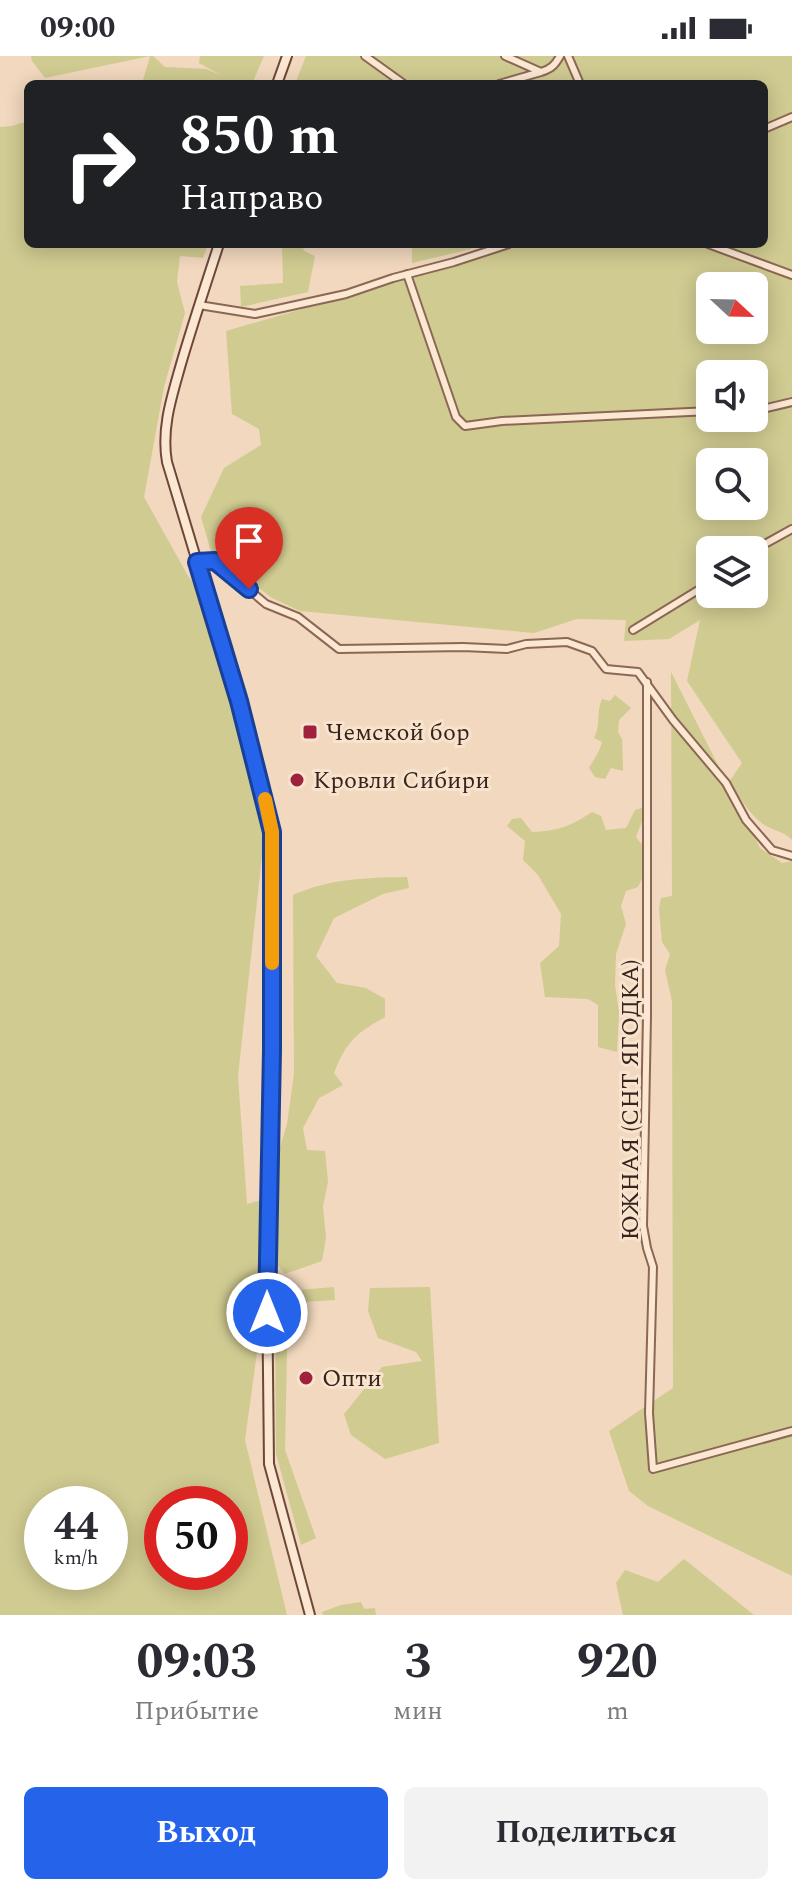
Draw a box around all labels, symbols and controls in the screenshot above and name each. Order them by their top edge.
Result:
text: 09:00 [40,5,115,51]
text: 850 m [180,94,339,179]
icon: right [48,112,152,216]
text: Направо [180,171,323,226]
north arrow [696,272,768,344]
map controls [696,272,768,608]
button: sound [696,360,768,432]
button: search [696,448,768,520]
pin [215,507,283,589]
icon: arrive [227,519,271,563]
button: layers [696,536,768,608]
place label: Чемской бор [326,715,470,751]
marker: Чемской бор [301,723,319,741]
place label: Кровли Сибири [313,763,490,799]
marker: Кровли Сибири [288,771,306,789]
street label: ЮЖНАЯ (СНТ ЯГОДКА) [613,960,649,1240]
position arrow [225,1271,309,1355]
place label: Опти [322,1361,382,1397]
marker: Опти [297,1369,315,1387]
speed limit sign: 50 [144,1486,248,1590]
text: 44 [54,1497,98,1558]
text: km/h [54,1543,99,1573]
text: 09:03 [136,1626,257,1699]
text: 3 [405,1626,432,1699]
text: 920 [577,1626,658,1699]
text: Прибытие [134,1691,259,1731]
text: мин [393,1691,443,1731]
text: m [606,1691,629,1731]
button: Выход [24,1787,388,1879]
button: Поделиться [404,1787,768,1879]

